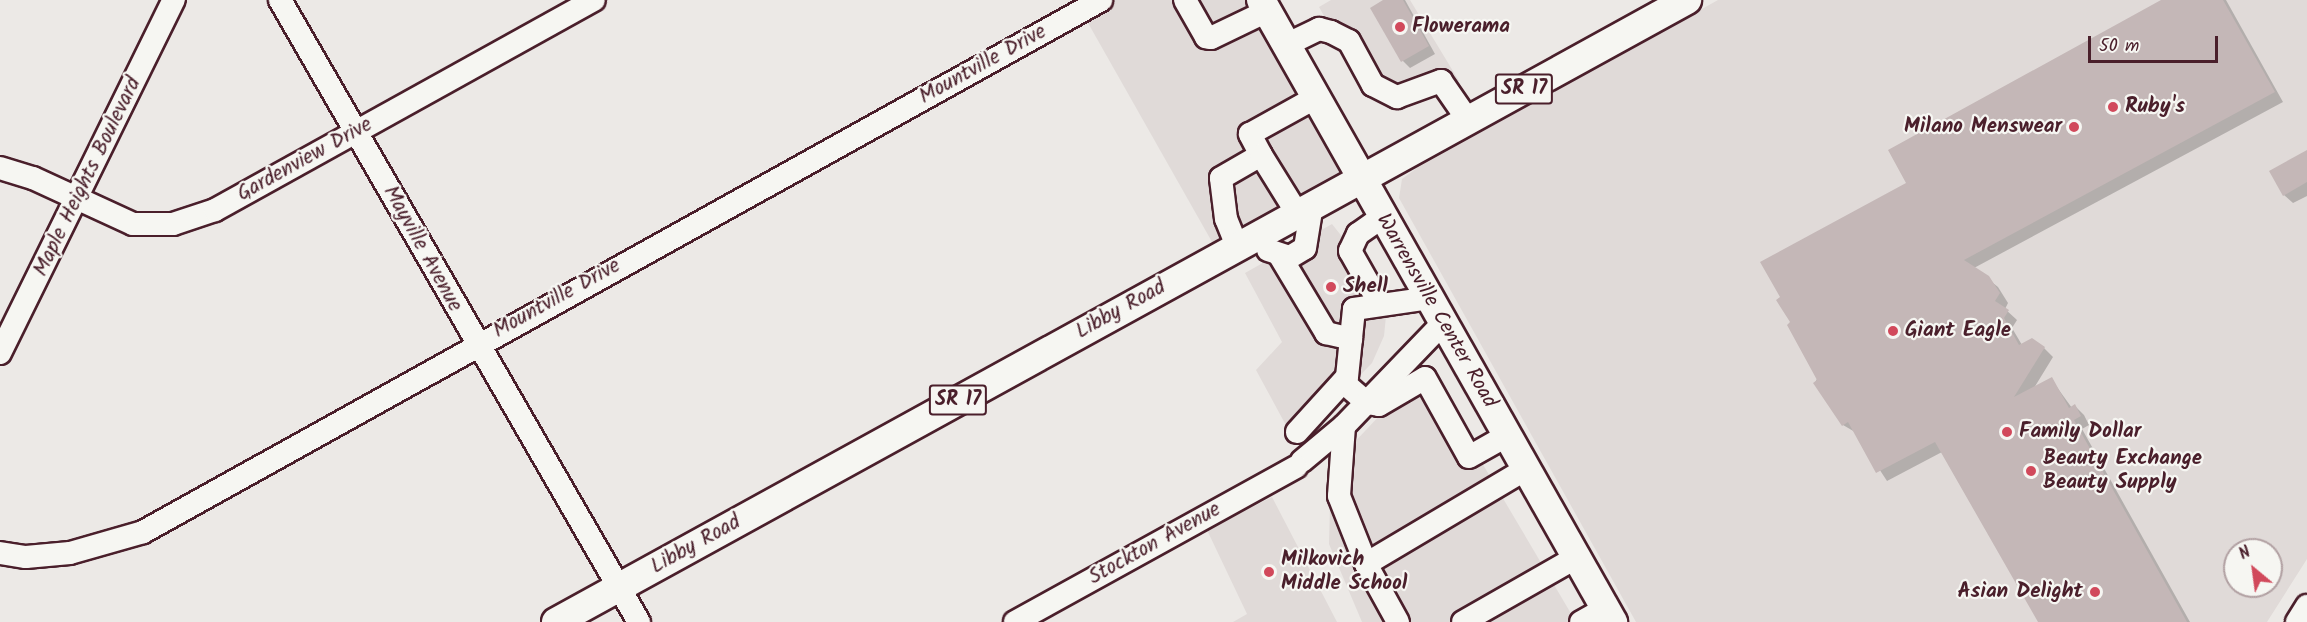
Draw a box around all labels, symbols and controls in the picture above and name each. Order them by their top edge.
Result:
place label: Flowerama [1412,14,1510,40]
street label: Mountville Drive [915,20,1051,110]
marker: Flowerama [1393,20,1407,34]
scale bar [2091,24,2222,62]
text: 50 m [2099,32,2139,61]
road number: SR 17 [1494,72,1554,106]
street label: Maple Heights Boulevard [29,73,147,281]
place label: Ruby's [2125,94,2185,120]
marker: Ruby's [2106,100,2120,114]
street label: Gardenview Drive [233,113,377,207]
place label: Milano Menswear [1904,114,2062,140]
marker: Milano Menswear [2067,120,2081,134]
street label: Mayville Avenue [377,182,467,316]
street label: Warrensville Center Road [1370,209,1502,413]
street label: Mountville Drive [489,254,625,344]
place label: Shell [1343,274,1388,300]
street label: Libby Road [1072,275,1170,345]
marker: Shell [1324,280,1338,294]
place label: Giant Eagle [1905,318,2011,344]
marker: Giant Eagle [1886,324,1900,338]
road number: SR 17 [928,383,988,417]
place label: Family Dollar [2019,419,2141,445]
marker: Family Dollar [2000,425,2014,439]
place label: Beauty Exchange Beauty Supply [2043,446,2202,496]
marker: Beauty Exchange Beauty Supply [2024,464,2038,478]
street label: Stockton Avenue [1085,497,1225,591]
street label: Libby Road [647,510,745,580]
north arrow [2223,538,2283,598]
text: N [2235,540,2255,567]
place label: Milkovich Middle School [1281,547,1407,597]
marker: Milkovich Middle School [1262,565,1276,579]
place label: Asian Delight [1957,579,2083,605]
marker: Asian Delight [2088,585,2102,599]

